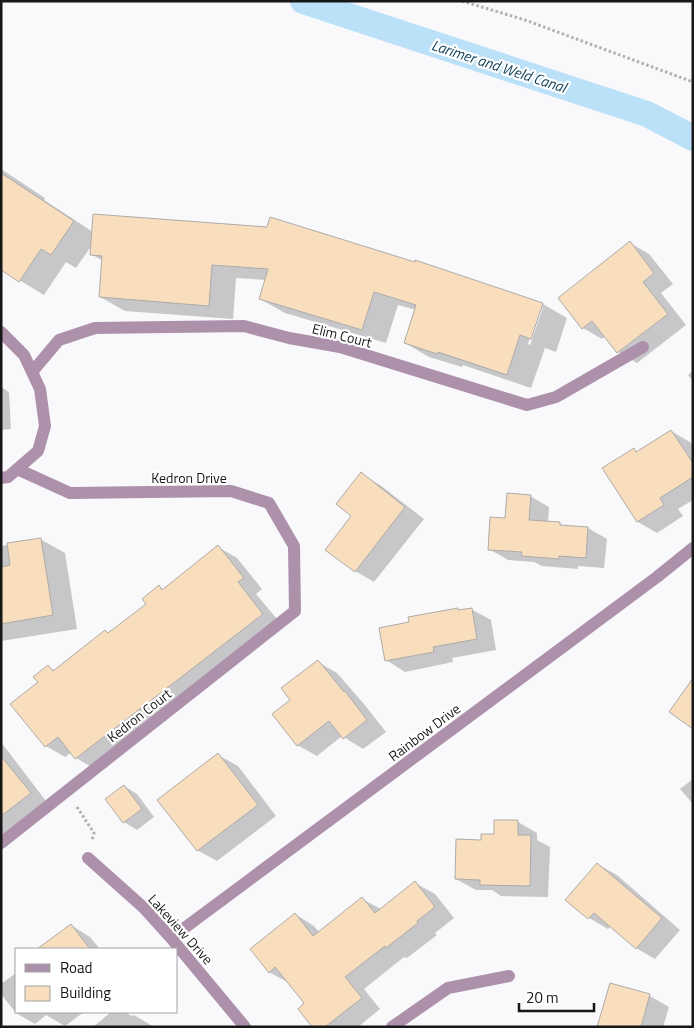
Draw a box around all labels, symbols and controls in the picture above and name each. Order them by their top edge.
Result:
water label: Larimer and Weld Canal [429,33,571,99]
street label: Elim Court [310,317,374,353]
street label: Kedron Drive [151,467,227,488]
street label: Kedron Court [102,683,176,747]
street label: Rainbow Drive [384,698,464,766]
street label: Lakeview Drive [144,889,218,969]
legend [15,948,178,1013]
text: Road [60,956,92,979]
scale bar [519,980,594,1012]
text: Building [60,981,111,1004]
text: 20 m [526,986,559,1009]

